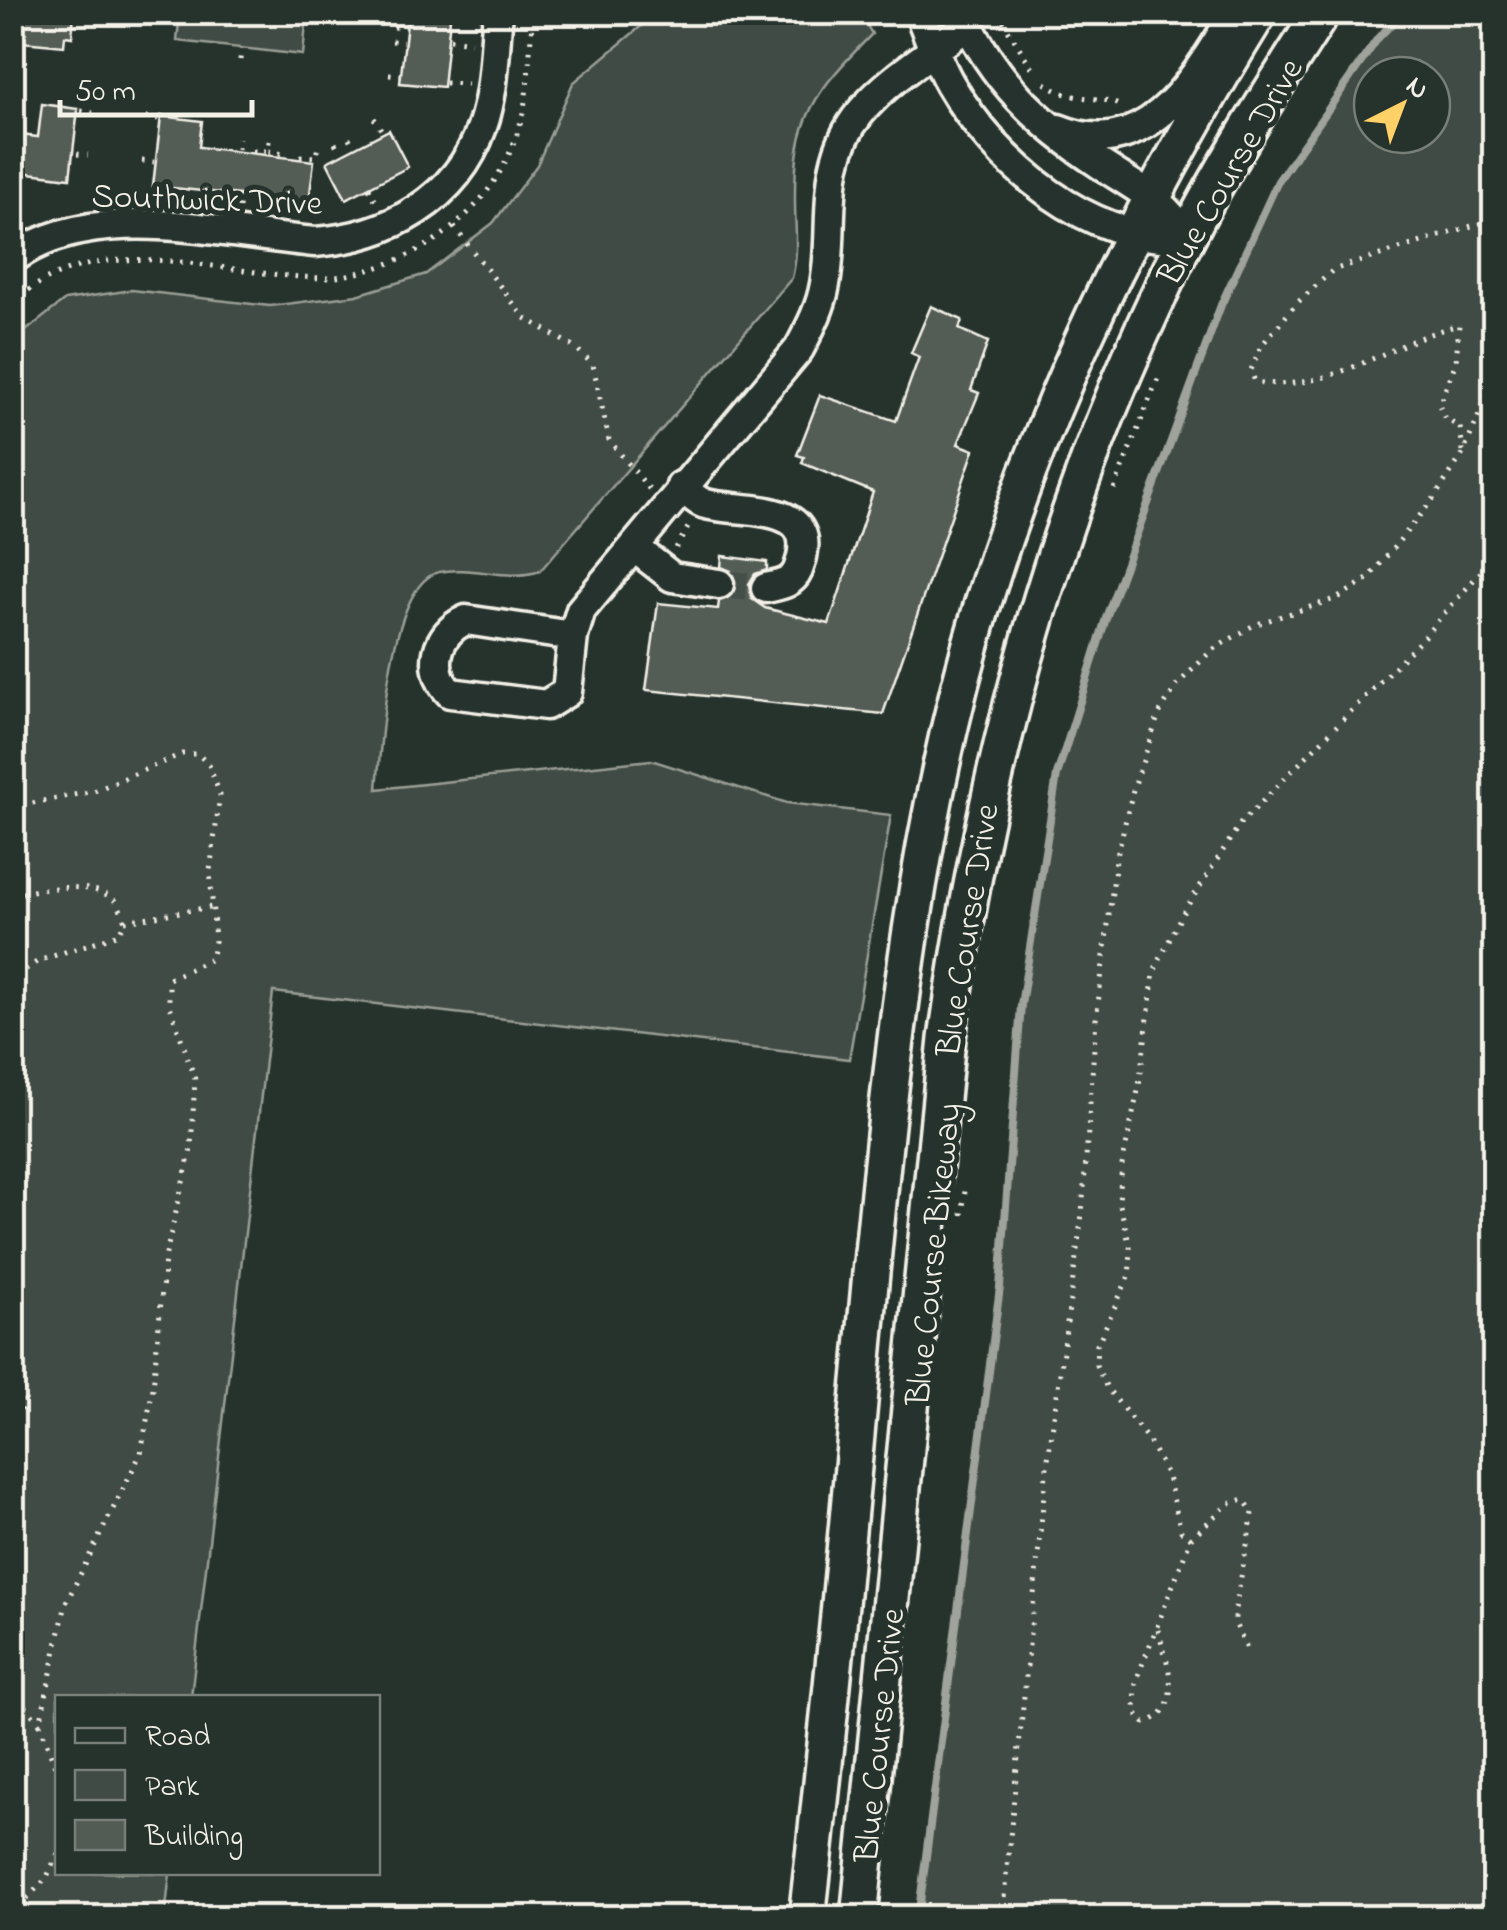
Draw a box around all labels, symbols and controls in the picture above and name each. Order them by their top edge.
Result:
street label: Blue Course Drive [1146,49,1318,297]
scale bar [60,55,252,117]
north arrow [1352,55,1452,155]
text: N [1396,67,1437,111]
text: 50 m [75,71,136,115]
street label: Southwick Drive [91,172,323,231]
street label: Blue Course Drive [924,800,1015,1062]
street label: Blue Course Bikeway [894,1100,977,1409]
street label: Blue Course Drive [843,1605,920,1866]
legend [55,1695,380,1875]
text: Road [145,1716,210,1760]
text: Park [145,1766,200,1810]
text: Building [144,1816,243,1860]

